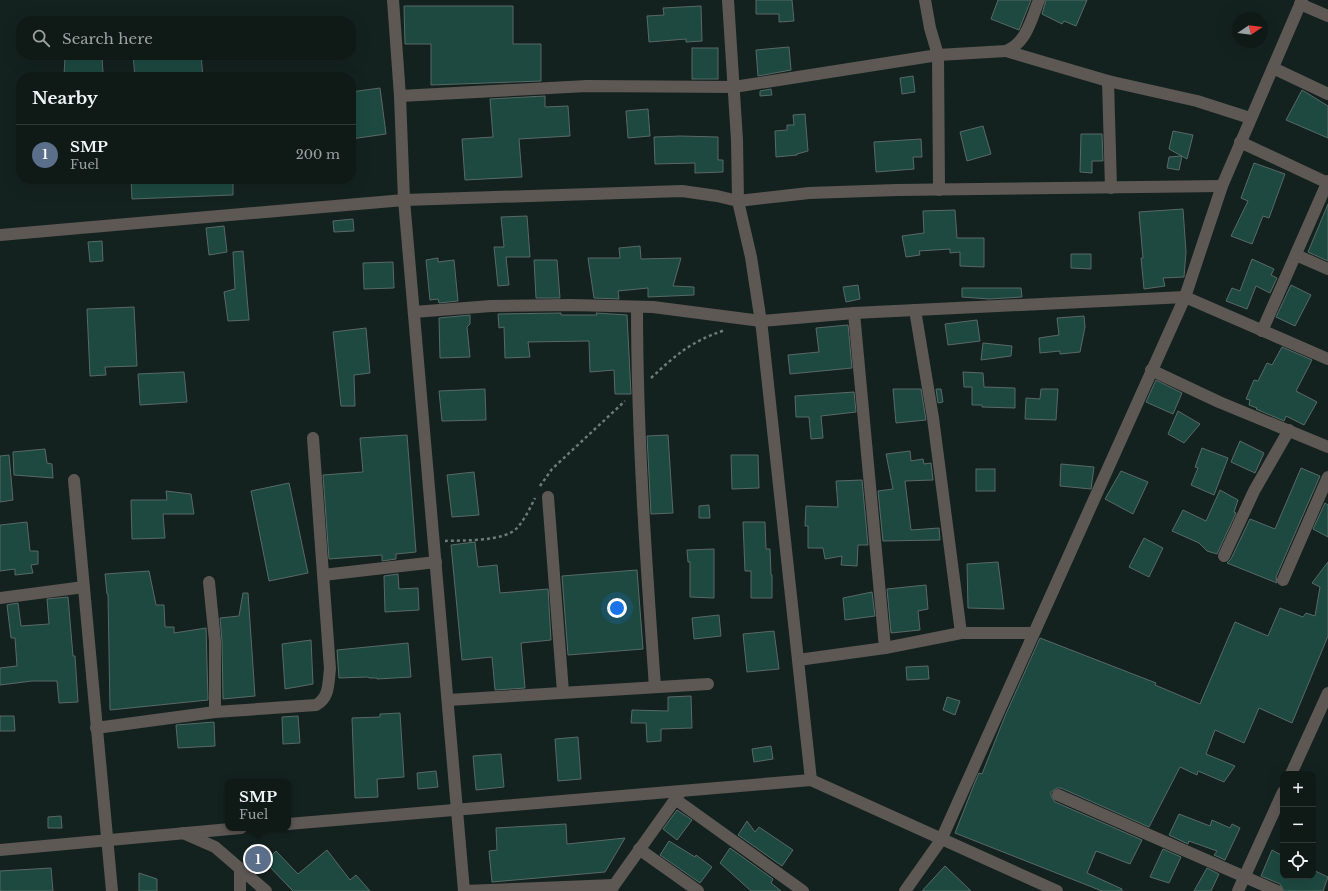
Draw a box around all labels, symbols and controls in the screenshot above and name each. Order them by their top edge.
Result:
north arrow [1232,12,1268,48]
search box [16,16,356,60]
icon: search [30,27,52,49]
text: Search here [62,29,153,48]
text: Nearby [32,88,98,109]
text: SMP [70,137,108,156]
text: 1 [42,146,48,163]
text: 200 m [296,146,340,163]
text: Fuel [70,156,99,173]
your location [607,598,627,618]
map controls [1280,771,1316,879]
button: + [1280,771,1316,807]
popup [225,779,291,831]
text: SMP [239,787,277,806]
text: Fuel [239,806,268,823]
button: − [1280,807,1316,843]
button: locate [1280,843,1316,879]
pin: 1 [245,844,271,874]

